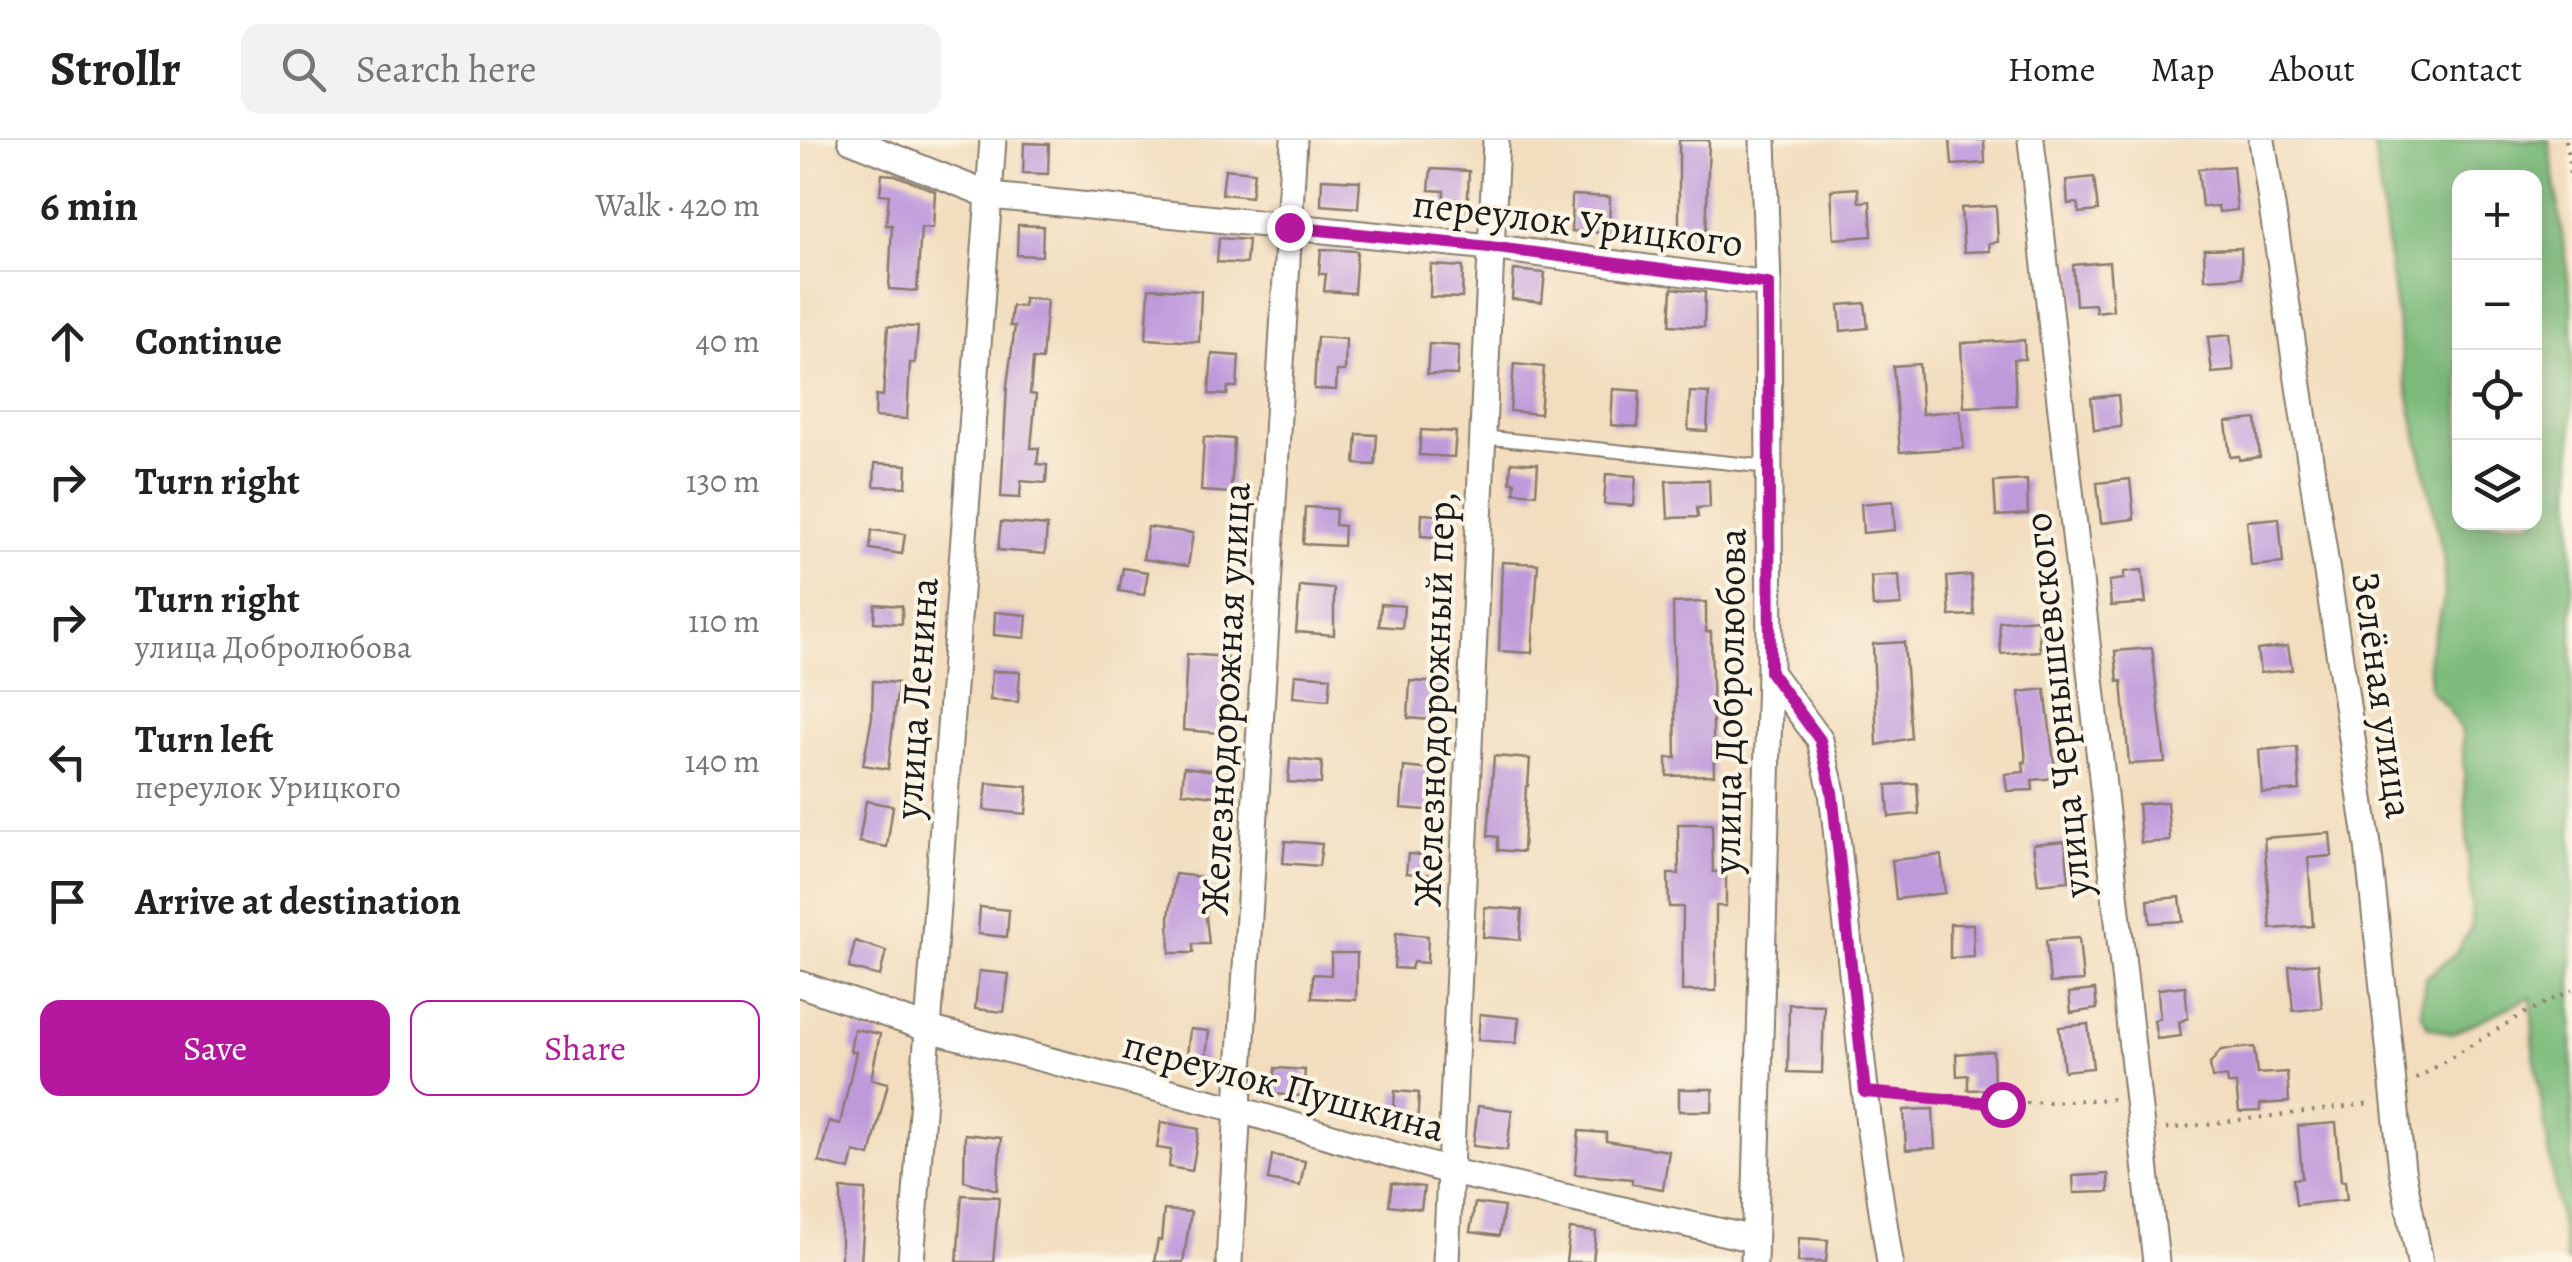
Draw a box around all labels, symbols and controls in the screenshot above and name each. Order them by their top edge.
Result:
search box [241,24,941,114]
text: Strollr [50,36,181,102]
icon: search [276,42,331,97]
text: Search here [356,43,537,95]
text: Home [2007,45,2095,93]
text: Map [2150,45,2214,93]
text: About [2269,45,2355,93]
text: Contact [2410,45,2522,93]
map controls [2452,170,2542,530]
button: + [2452,170,2542,260]
street label: переулок Урицкого [1410,175,1746,271]
text: 6 min [40,177,138,234]
text: Walk · 420 m [595,183,760,227]
route end [1267,205,1313,251]
button: − [2452,260,2542,350]
icon: ahead [40,314,95,369]
text: Continue [135,315,282,367]
text: 40 m [695,319,760,363]
button: locate [2452,350,2542,440]
button: layers [2452,440,2542,530]
icon: right [40,454,95,509]
text: Turn right [135,455,300,507]
text: 130 m [686,459,760,503]
street label: Железнодорожная улица [1186,480,1264,917]
street label: Железнодорожный пер, [1399,490,1469,908]
street label: улица Чернышевского [2009,510,2105,901]
street label: улица Добролюбова [1698,527,1760,875]
street label: Зелёная улица [2338,568,2428,822]
text: Turn right [135,573,300,625]
street label: улица Ленина [880,575,952,822]
icon: right [40,594,95,649]
text: 110 m [688,599,760,643]
text: улица Добролюбова [135,625,412,669]
text: Turn left [135,713,274,765]
icon: left [40,734,95,789]
text: 140 m [685,739,760,783]
text: переулок Урицкого [135,765,401,809]
icon: arrive [40,874,95,929]
text: Arrive at destination [135,875,461,927]
button: Save [40,1000,390,1096]
button: Share [410,1000,760,1096]
street label: переулок Пушкина [1117,1017,1452,1156]
route start [1980,1082,2026,1128]

